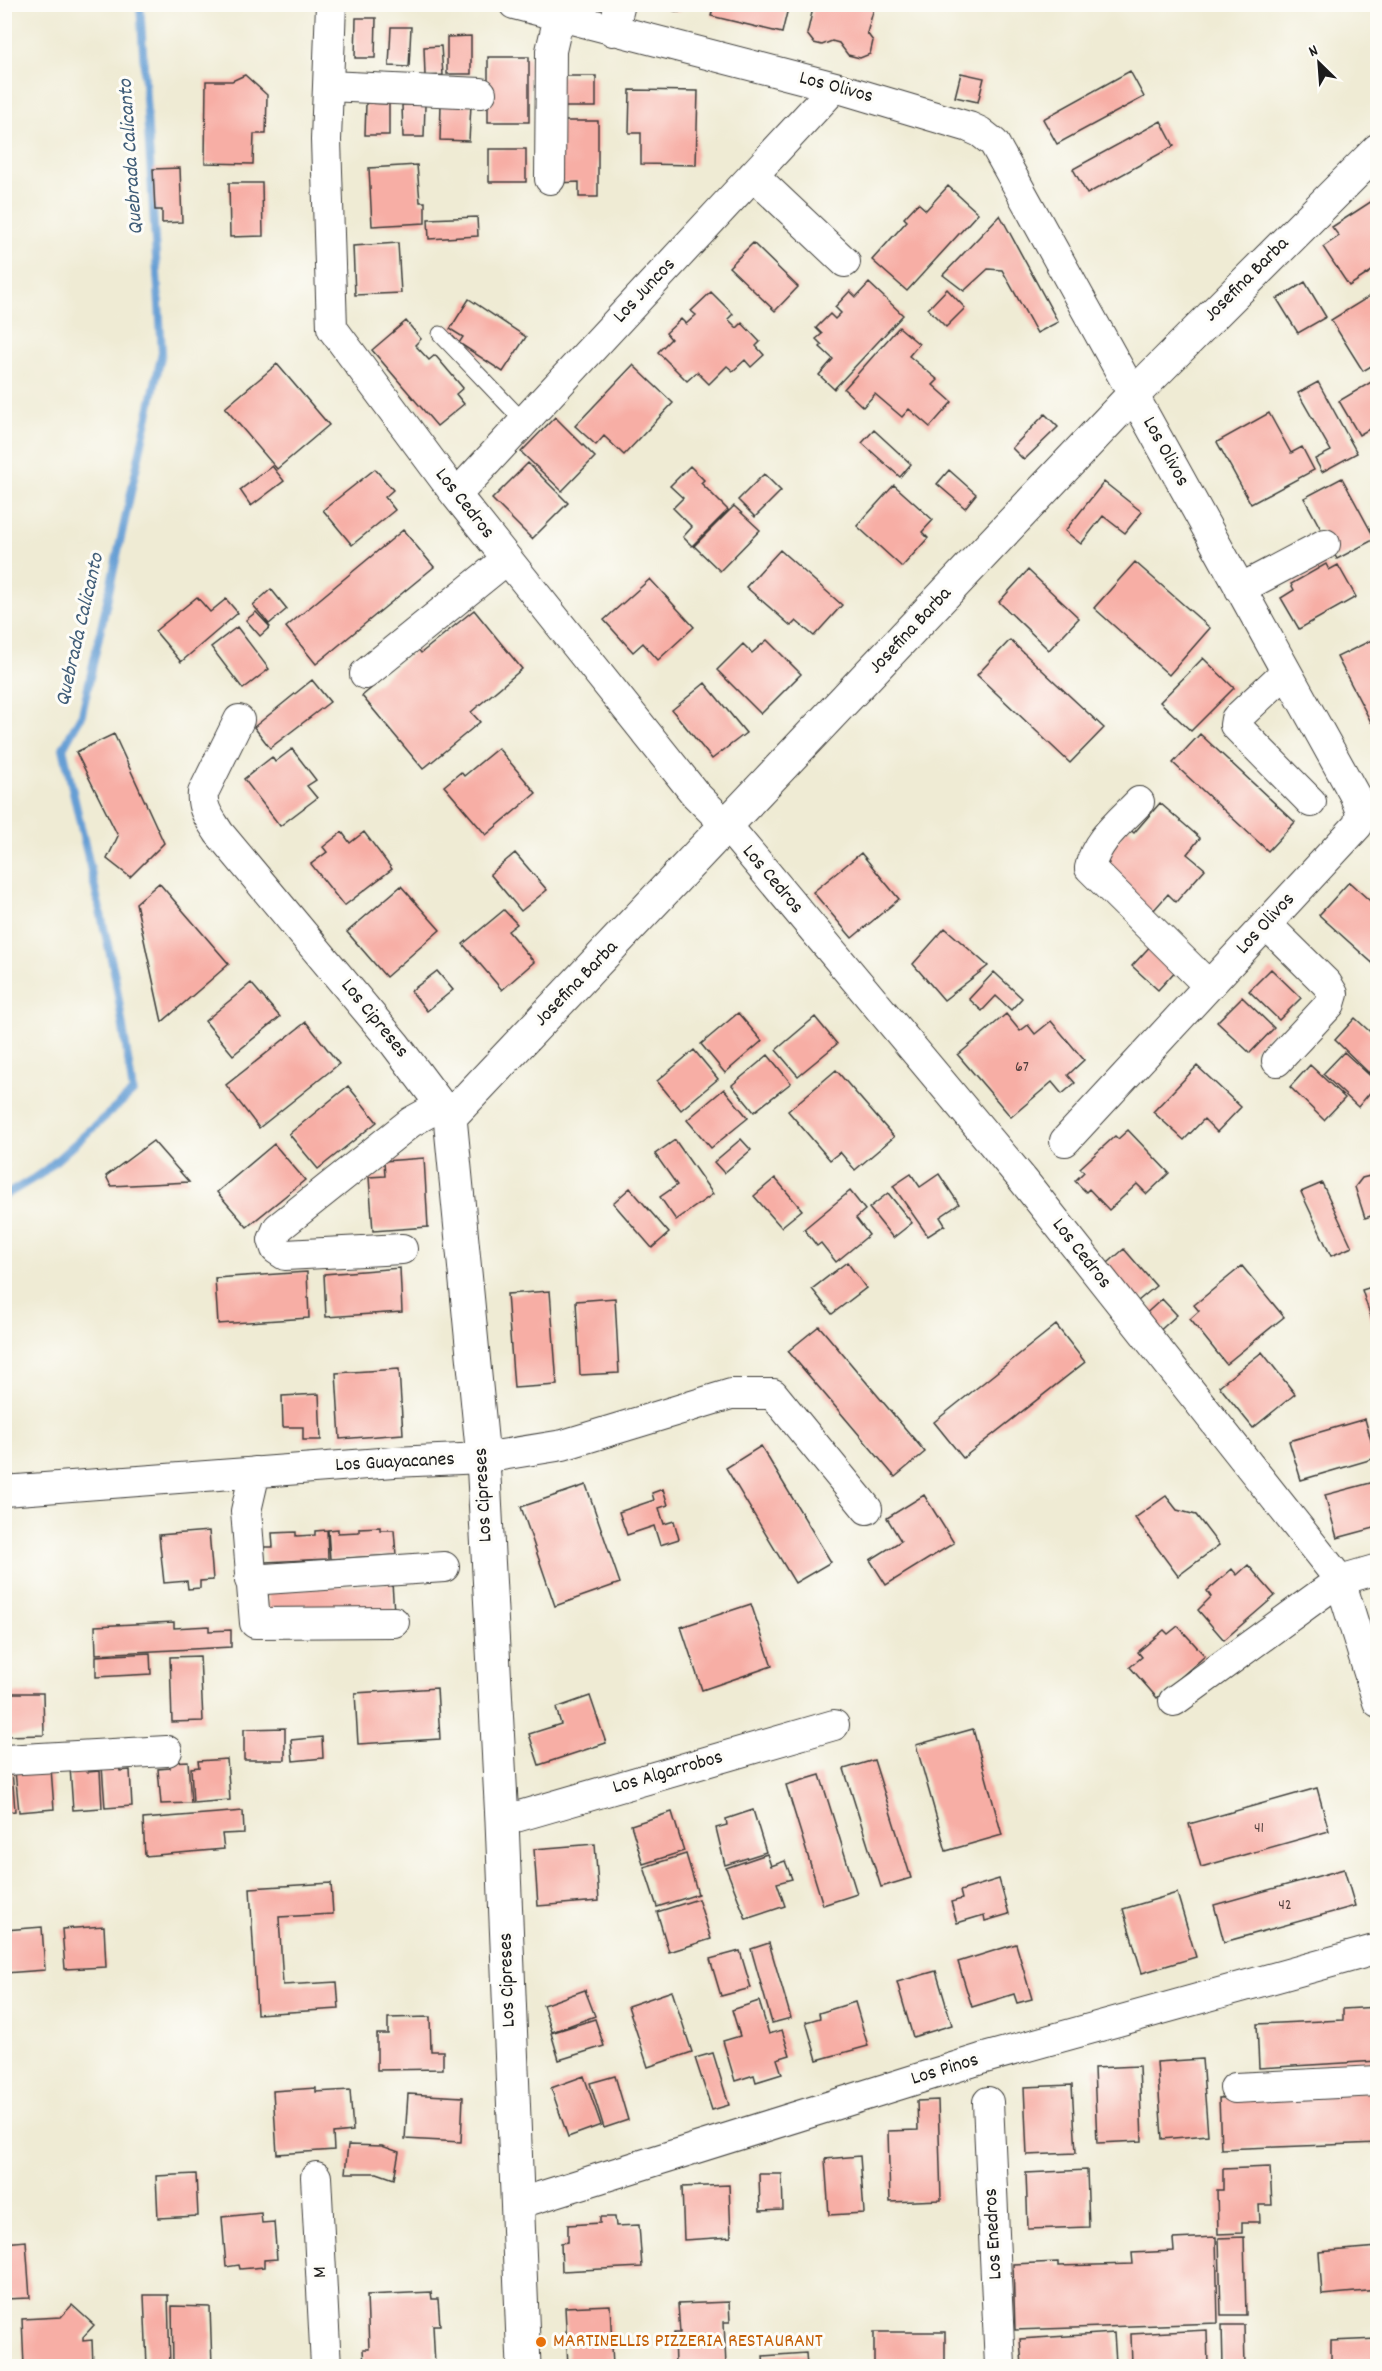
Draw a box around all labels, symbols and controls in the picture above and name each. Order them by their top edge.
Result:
north arrow [1289,33,1349,93]
text: N [1305,40,1322,64]
street label: Los Olivos [796,65,876,111]
water label: Quebrada Calicanto [111,77,152,236]
street label: Josefina Barba [1198,231,1296,329]
street label: Los Juncos [607,252,683,330]
street label: Los Olivos [1134,412,1196,492]
street label: Los Cedros [427,463,501,545]
water label: Quebrada Calicanto [49,549,114,709]
street label: Josefina Barba [863,581,959,681]
street label: Los Cedros [735,839,809,921]
street label: Los Olivos [1230,887,1302,961]
street label: Josefina Barba [529,934,626,1033]
street label: Los Cipreses [333,973,415,1065]
house number: 67 [1015,1056,1029,1079]
street label: Los Cedros [1044,1213,1118,1295]
street label: Los Guayacanes [335,1446,455,1480]
street label: Los Cipreses [468,1447,500,1543]
street label: Los Algarrobos [610,1744,726,1802]
house number: 41 [1254,1817,1264,1840]
house number: 42 [1278,1894,1292,1917]
street label: Los Cipreses [492,1932,524,2028]
street label: Los Pinos [908,2046,982,2094]
street label: Los Enedros [978,2188,1010,2280]
street label: M [307,2265,335,2279]
place label: MARTINELLIS PIZZERIA RESTAURANT [553,2328,823,2356]
marker: MARTINELLIS PIZZERIA RESTAURANT [534,2335,548,2349]

